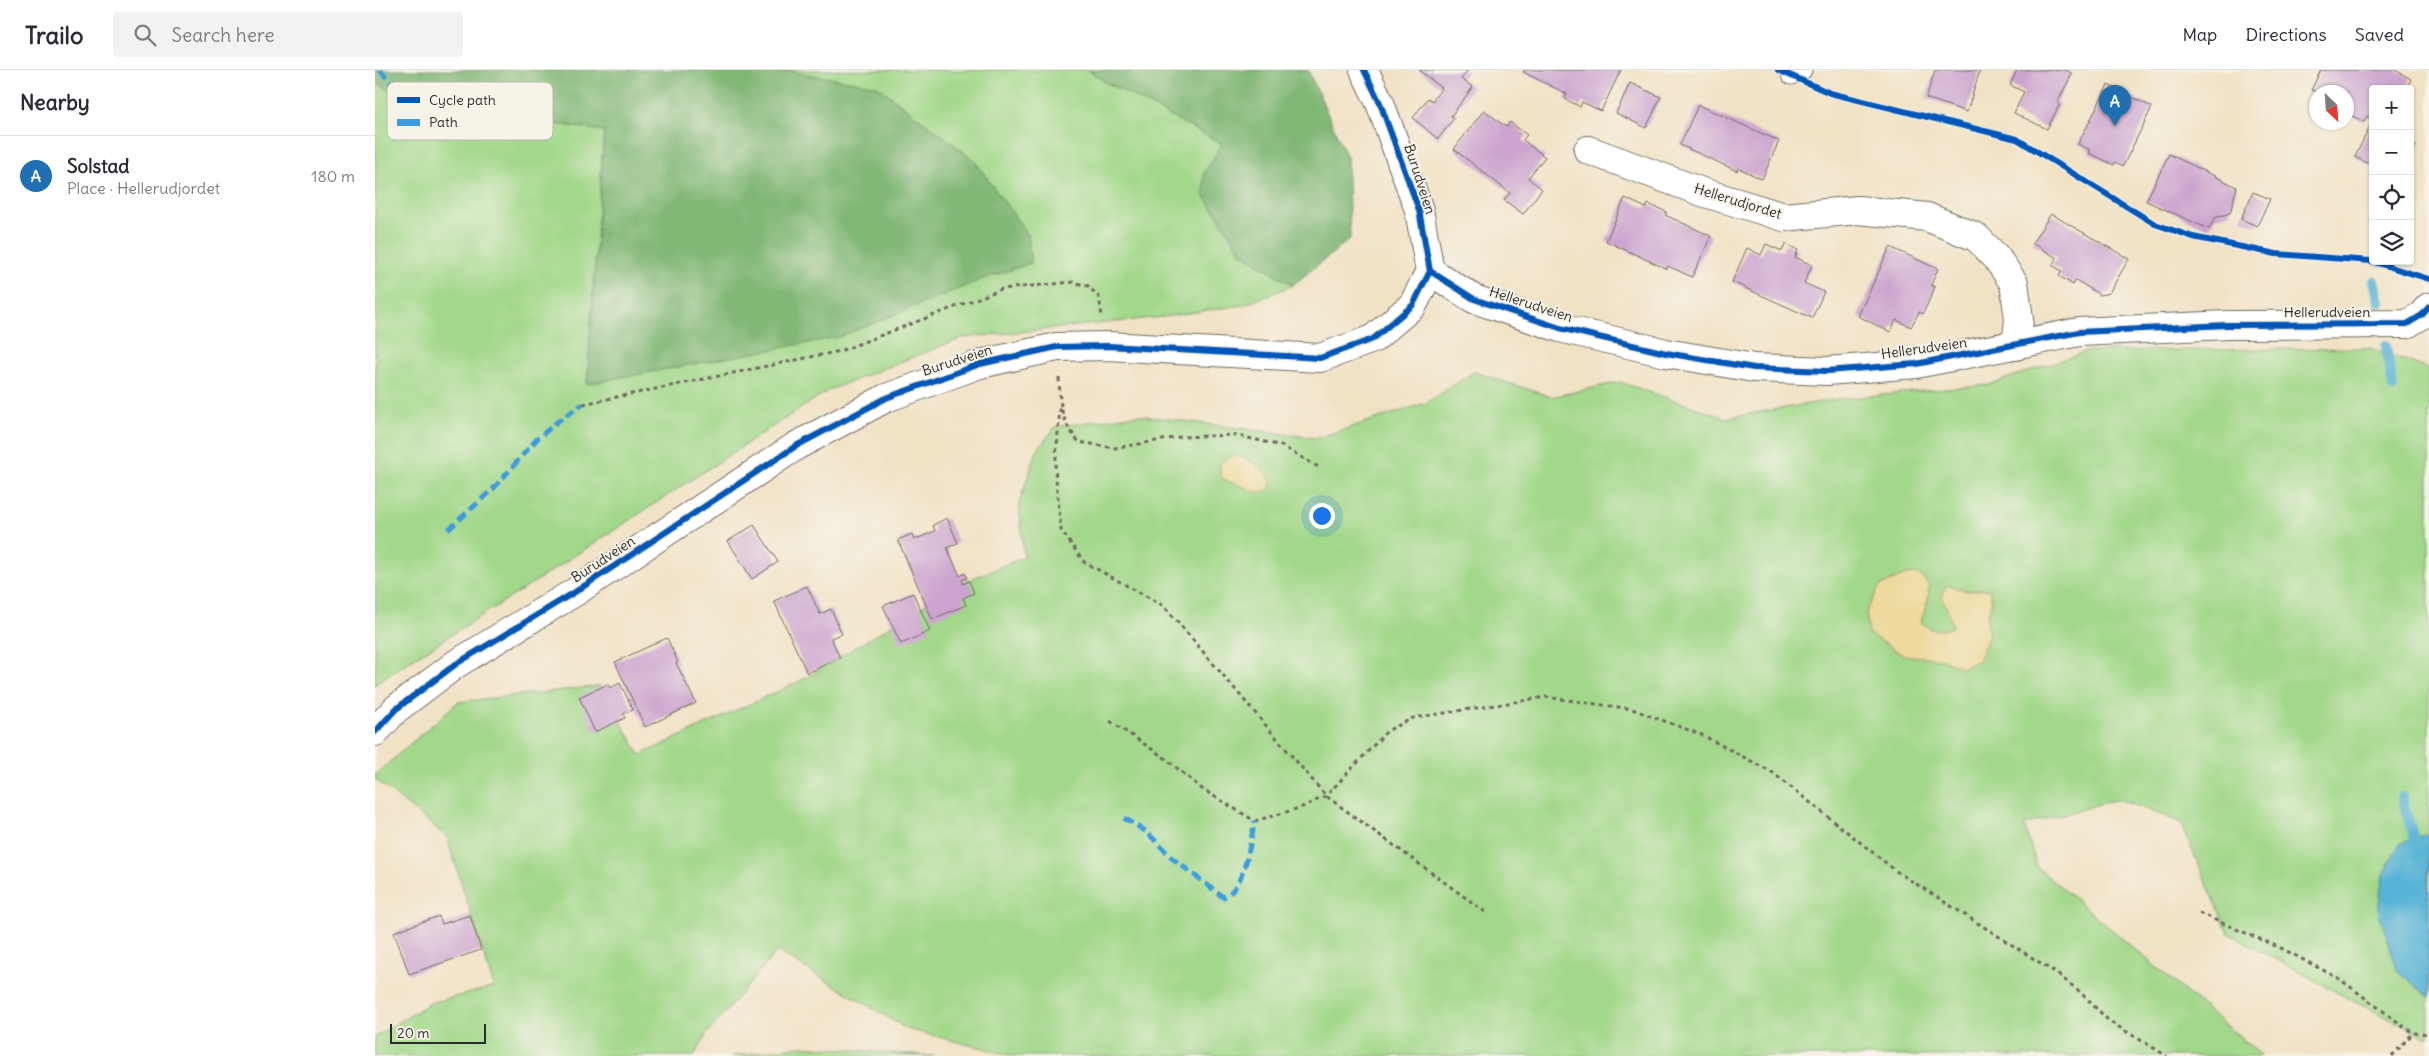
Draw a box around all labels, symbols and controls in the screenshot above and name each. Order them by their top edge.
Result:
search box [113,12,463,57]
text: Trailo [25,20,83,50]
icon: search [131,21,159,49]
text: Search here [171,23,274,47]
text: Map [2182,23,2217,46]
text: Directions [2245,23,2327,46]
text: Saved [2355,23,2404,46]
legend [387,82,553,140]
pin: A [2099,85,2131,126]
north arrow [2309,85,2354,130]
map controls [2369,85,2414,265]
button: + [2369,85,2414,130]
text: Nearby [20,89,90,116]
text: Cycle path [429,91,496,109]
text: Path [429,113,458,131]
button: − [2369,130,2414,175]
street label: Burudveien [1400,142,1440,216]
text: Solstad [67,154,130,178]
text: A [31,166,41,186]
text: 180 m [311,166,355,186]
button: locate [2369,175,2414,220]
text: Place · Hellerudjordet [67,178,220,198]
street label: Hellerudjordet [1692,179,1784,223]
button: layers [2369,220,2414,265]
street label: Hellerudveien [1487,282,1575,326]
street label: Hellerudveien [2284,303,2370,321]
street label: Hellerudveien [1880,333,1968,363]
street label: Burudveien [920,340,994,380]
your location [1309,503,1335,529]
street label: Burudveien [568,532,638,586]
scale bar [390,1021,486,1044]
text: 20 m [397,1024,430,1042]

